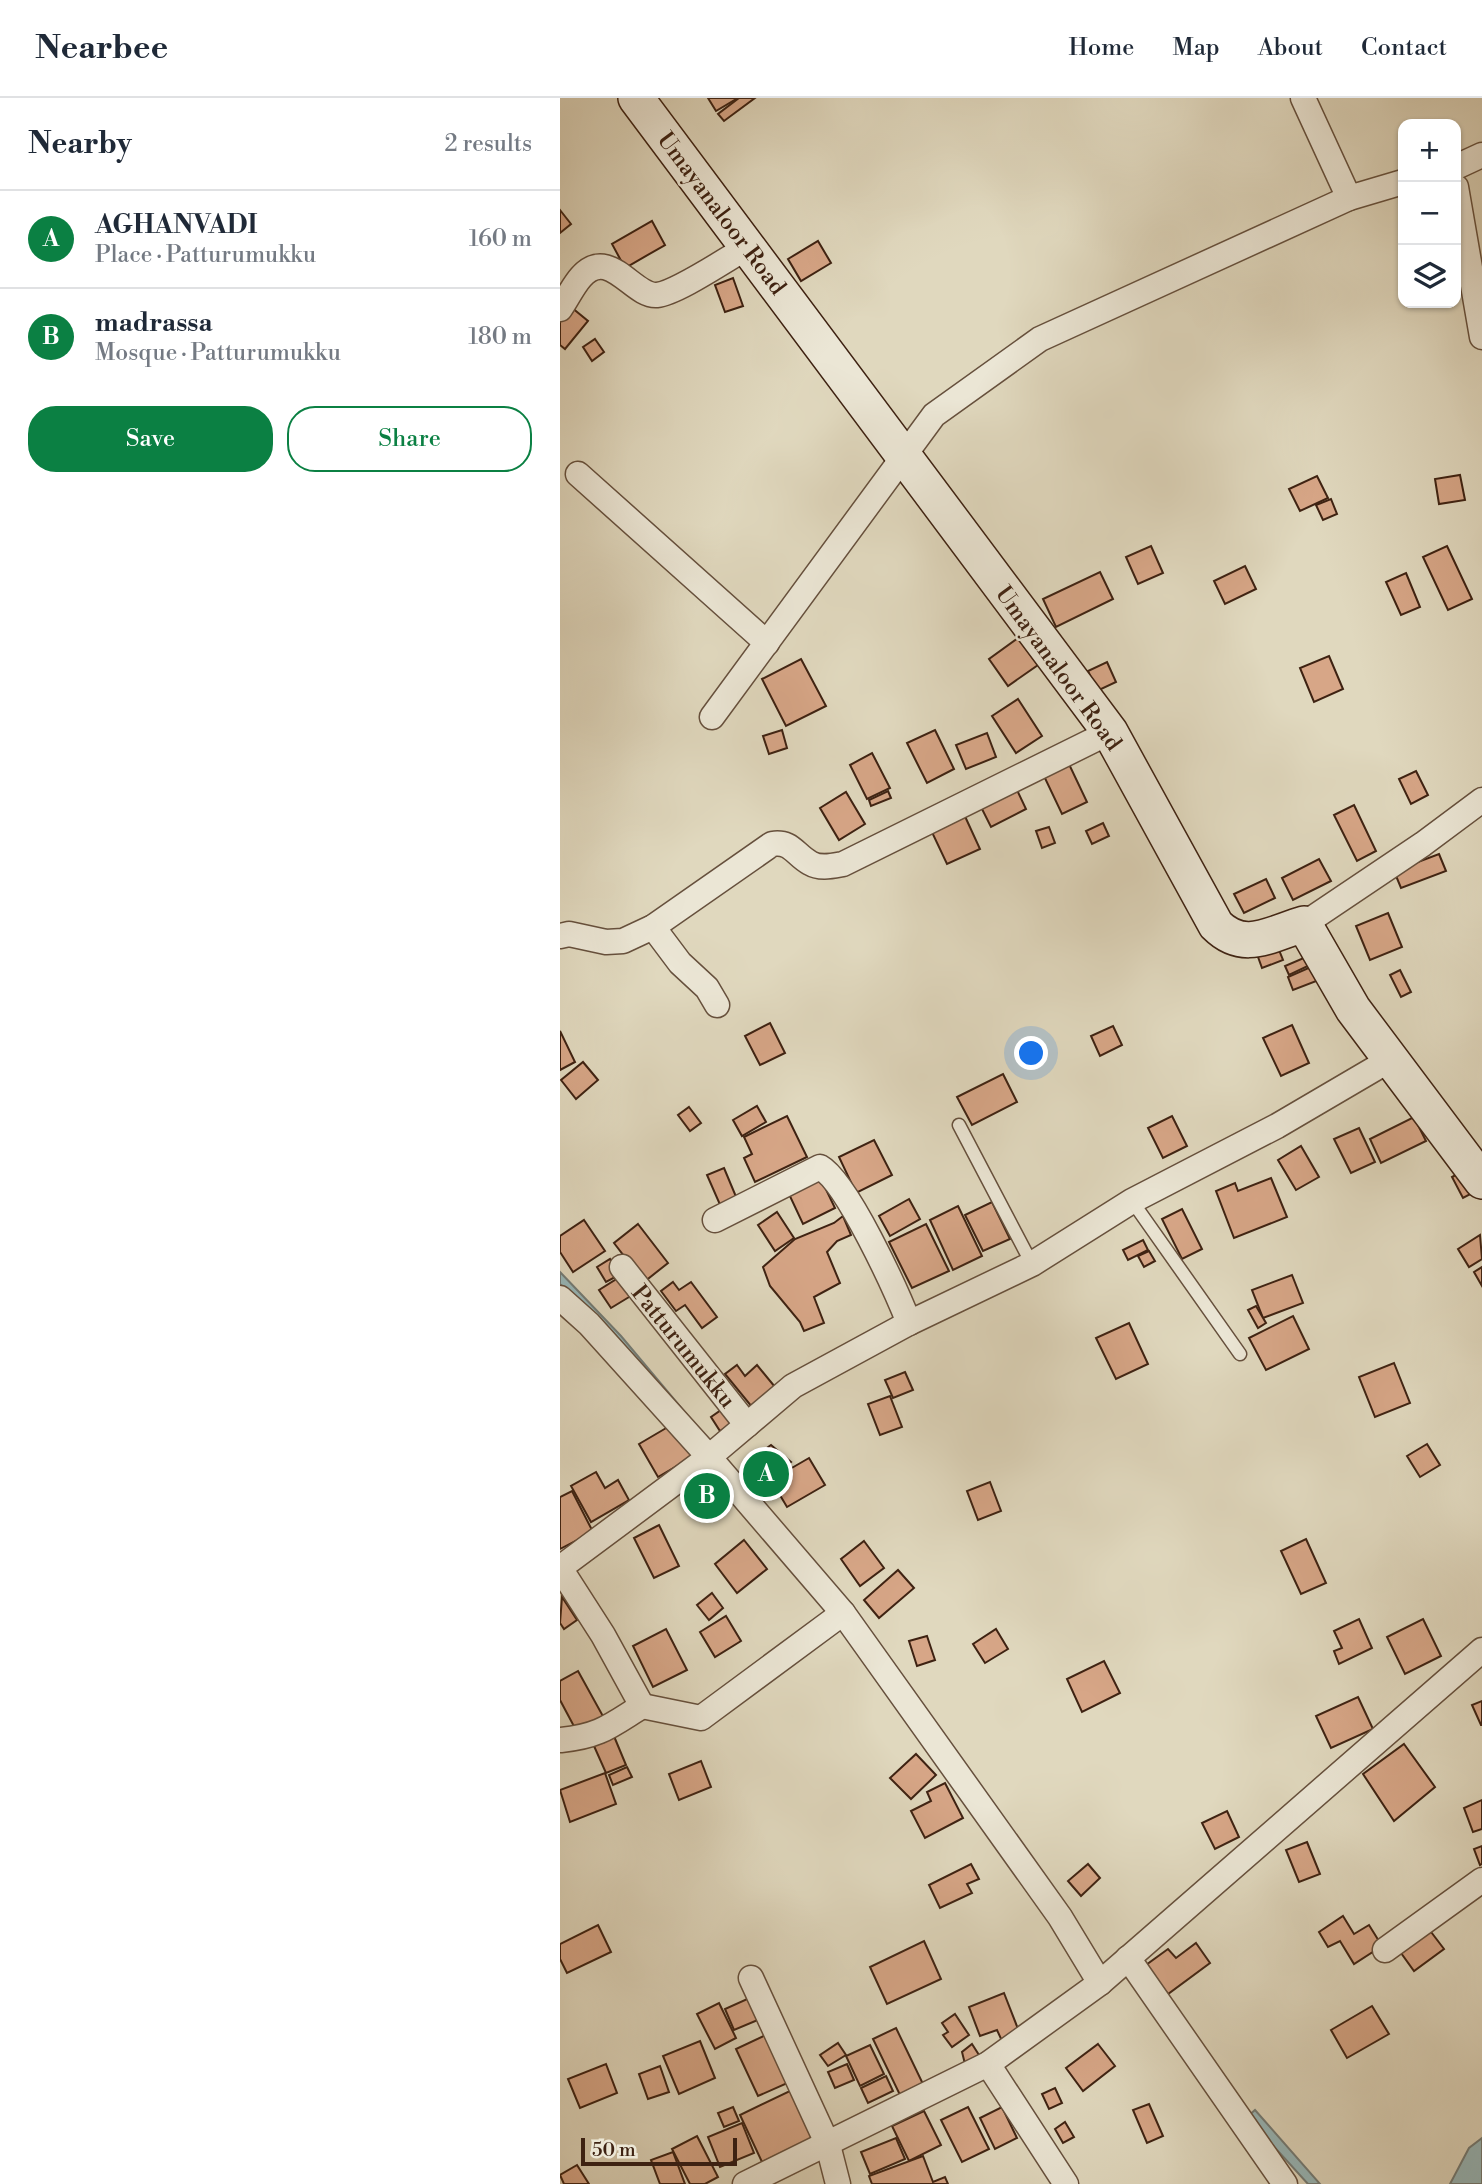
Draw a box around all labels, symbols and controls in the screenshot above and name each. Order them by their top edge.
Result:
text: Nearbee [35,28,168,69]
text: Home [1069,33,1134,63]
text: Map [1172,33,1220,63]
text: About [1258,33,1323,63]
text: Contact [1361,33,1447,63]
map controls [1398,119,1461,308]
button: + [1398,119,1461,182]
text: Nearby [28,125,132,163]
street label: Umayanaloor Road [651,127,792,301]
text: 2 results [445,130,532,158]
button: − [1398,182,1461,245]
text: AGHANVADI [95,209,258,241]
text: A [43,225,59,253]
text: 160 m [469,225,532,253]
text: Place · Patturumukku [95,241,316,269]
button: layers [1398,245,1461,308]
text: madrassa [95,307,213,339]
text: B [42,323,60,351]
text: 180 m [468,323,532,351]
text: Mosque · Patturumukku [95,339,341,367]
button: Save [28,406,273,472]
button: Share [287,406,532,472]
street label: Umayanaloor Road [989,581,1127,756]
your location [1014,1036,1048,1070]
street label: Patturumukku [625,1279,741,1414]
pin: A [743,1448,789,1500]
pin: B [684,1470,730,1522]
scale bar [581,2135,737,2167]
text: 50 m [592,2138,636,2162]

